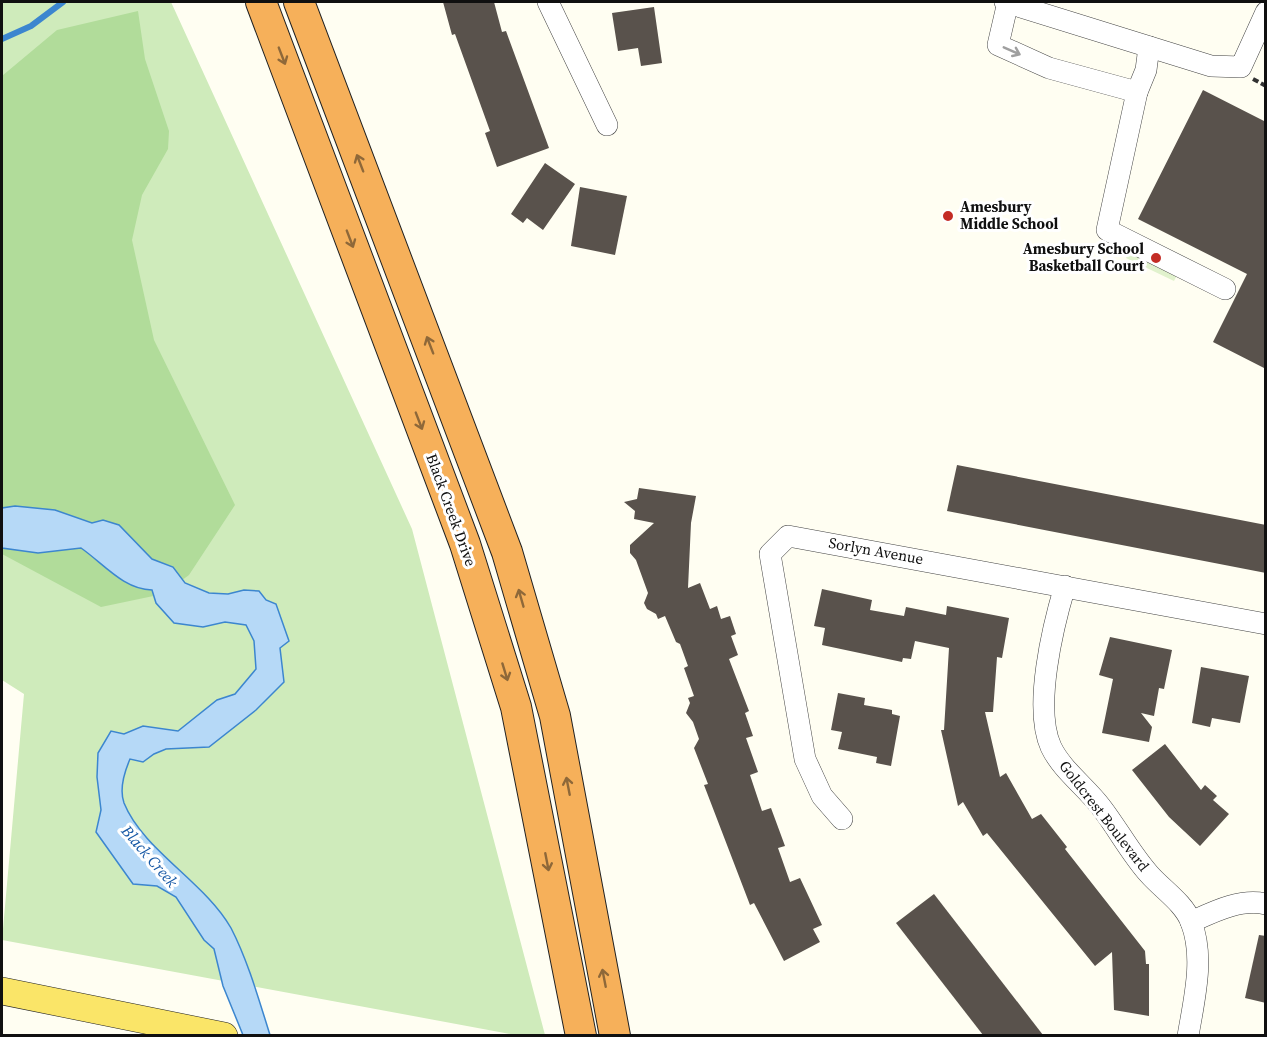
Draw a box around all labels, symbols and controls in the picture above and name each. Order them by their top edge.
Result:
one-way arrow [277,46,288,65]
one-way arrow [1002,46,1020,57]
one-way arrow [354,154,365,173]
place label: Amesbury Middle School [960,196,1059,234]
marker: Amesbury Middle School [941,209,955,223]
one-way arrow [346,229,357,248]
place label: Amesbury School Basketball Court [1023,238,1145,276]
marker: Amesbury School Basketball Court [1149,251,1163,265]
one-way arrow [423,337,434,355]
one-way arrow [414,412,425,430]
street label: Black Creek Drive [421,450,482,570]
street label: Sorlyn Avenue [827,532,925,569]
one-way arrow [515,588,526,607]
one-way arrow [500,662,511,681]
street label: Goldcrest Boulevard [1055,756,1155,876]
one-way arrow [562,777,573,797]
water label: Black Creek [116,819,183,892]
one-way arrow [542,852,553,871]
one-way arrow [598,969,609,988]

